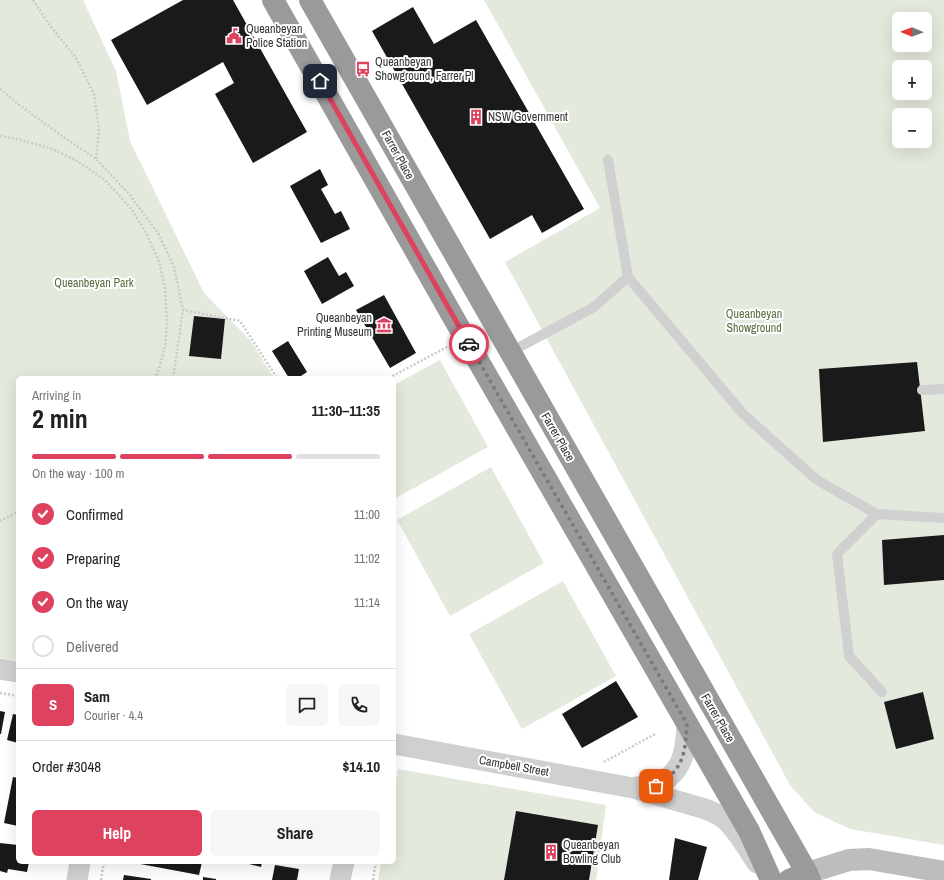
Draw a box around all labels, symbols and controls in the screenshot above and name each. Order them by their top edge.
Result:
north arrow [892,12,932,52]
map controls [892,12,932,148]
place label: Queanbeyan Police Station [246,21,307,51]
public building icon: Queanbeyan Police Station [225,27,243,45]
place label: Queanbeyan Showground, Farrer Pl [375,54,474,84]
bus stop icon: Queanbeyan Showground, Farrer Pl [354,60,372,78]
button: + [892,60,932,100]
pin [303,64,337,98]
icon: home [309,70,331,92]
building icon: NSW Government [467,108,485,126]
button: − [892,108,932,148]
place label: NSW Government [488,109,568,125]
street label: Farrer Place [378,128,418,182]
park label: Queanbeyan Park [54,275,134,291]
park label: Queanbeyan Showground [726,306,782,336]
place label: Queanbeyan Printing Museum [297,310,372,340]
museum icon: Queanbeyan Printing Museum [375,316,393,334]
courier [449,324,489,364]
icon: car [458,333,480,355]
text: Arriving in [32,387,81,404]
text: 11:30–11:35 [312,400,380,421]
text: 2 min [32,401,88,436]
street label: Farrer Place [538,410,578,464]
text: On the way · 100 m [32,465,124,482]
icon: check [32,503,54,525]
text: Confirmed [66,504,123,525]
text: 11:00 [354,506,380,523]
icon: check [32,547,54,569]
text: Preparing [66,548,120,569]
text: 11:02 [354,550,380,567]
icon: check [32,591,54,613]
text: On the way [66,592,128,613]
text: 11:14 [354,594,380,611]
text: Delivered [66,636,119,657]
button: chat [286,684,328,726]
button: phone [338,684,380,726]
text: Sam [84,686,110,707]
street label: Farrer Place [698,691,738,745]
text: S [49,694,57,715]
text: Courier · 4.4 [84,707,143,724]
street label: Campbell Street [478,752,550,780]
text: Order #3048 [32,756,101,777]
text: $14.10 [342,756,380,777]
pin [639,769,673,803]
icon: bag [645,775,667,797]
button: Help [32,810,202,856]
button: Share [210,810,380,856]
place label: Queanbeyan Bowling Club [563,837,621,867]
building icon: Queanbeyan Bowling Club [542,843,560,861]

